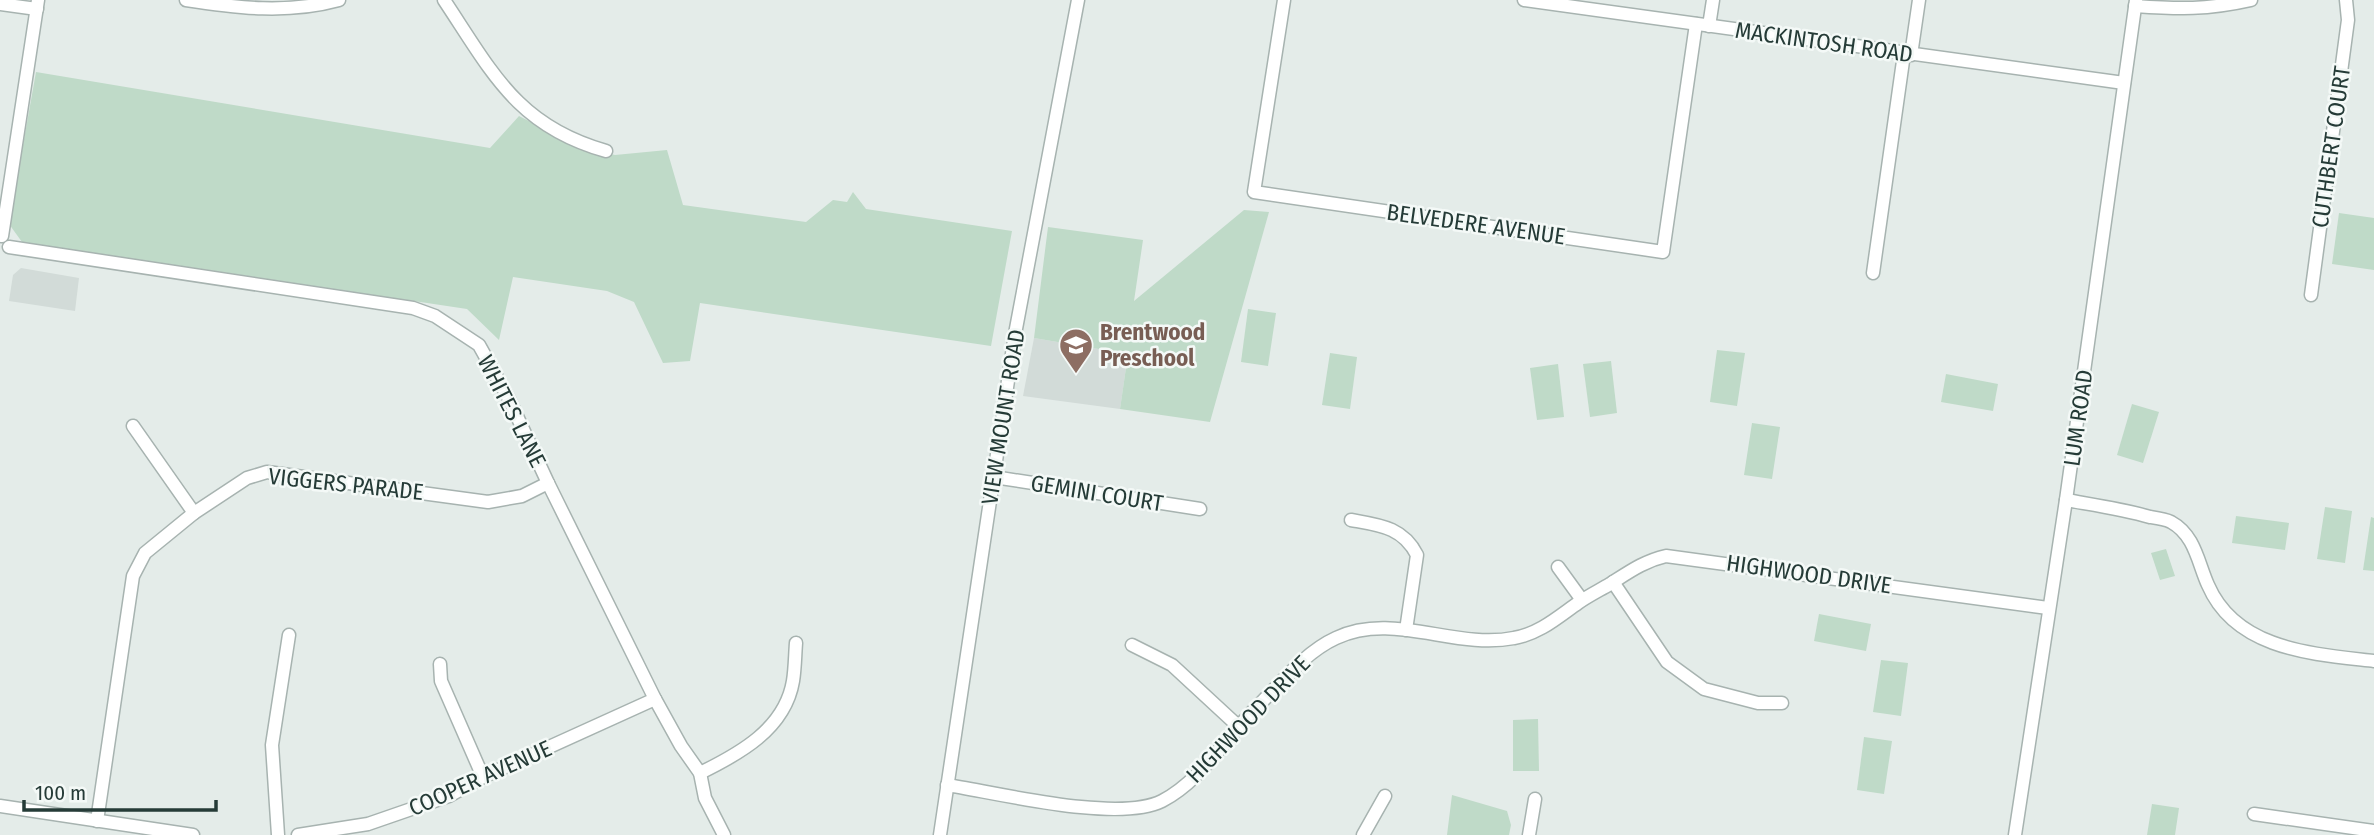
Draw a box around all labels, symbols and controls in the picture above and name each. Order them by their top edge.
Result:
street label: MACKINTOSH ROAD [1733,16,1915,68]
street label: CUTHBERT COURT [2306,64,2356,230]
street label: BELVEDERE AVENUE [1385,198,1567,250]
place label: Brentwood Preschool [1100,318,1205,372]
school or university icon: Brentwood Preschool [1057,326,1095,375]
street label: VIEW MOUNT ROAD [975,327,1031,507]
street label: WHITES LANE [472,350,552,472]
street label: LUM ROAD [2057,368,2099,468]
street label: VIGGERS PARADE [267,462,425,506]
street label: GEMINI COURT [1029,469,1166,517]
street label: HIGHWOOD DRIVE [1725,549,1893,599]
street label: HIGHWOOD DRIVE [1180,649,1316,789]
street label: COOPER AVENUE [404,734,556,822]
scale bar [24,768,217,812]
text: 100 m [35,780,86,806]

